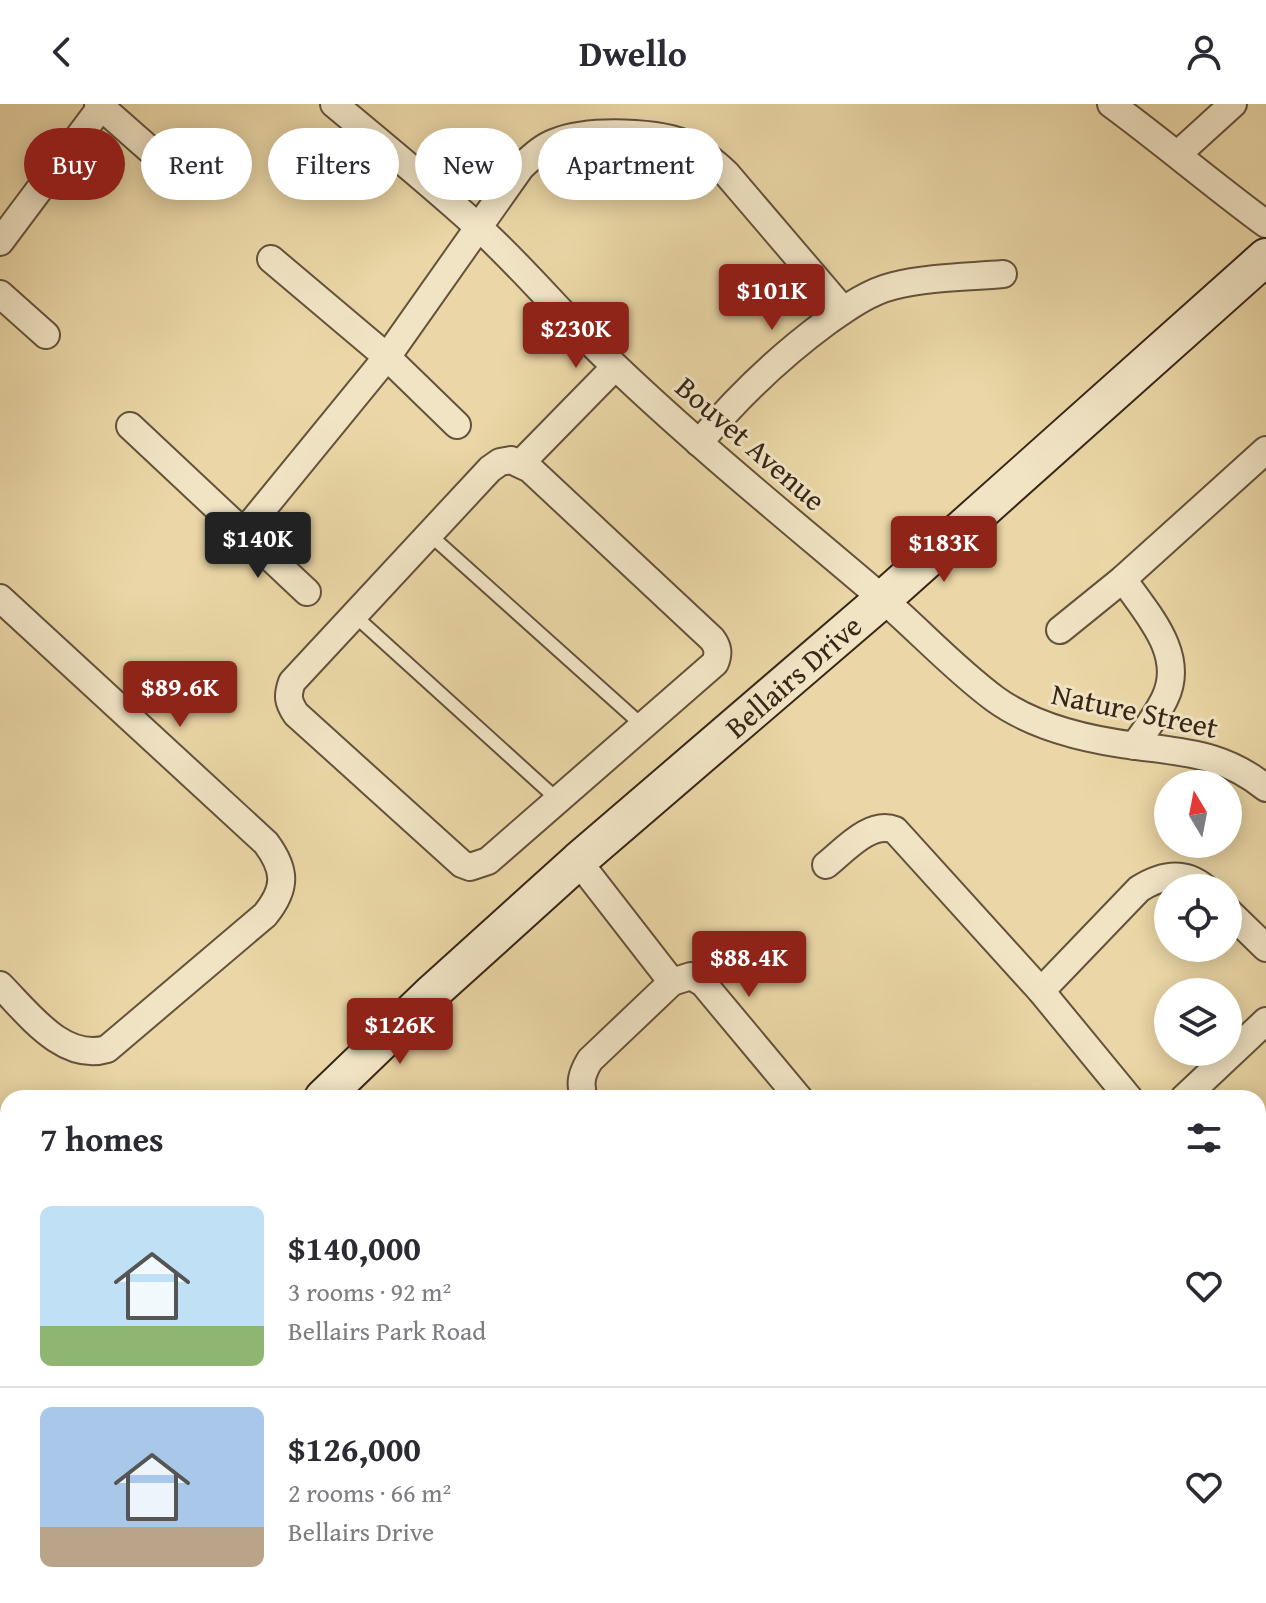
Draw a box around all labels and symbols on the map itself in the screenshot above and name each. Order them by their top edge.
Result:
pin: $101K [716,264,828,332]
pin: $230K [520,302,632,370]
street label: Bouvet Avenue [666,365,836,521]
pin: $140K [202,512,314,580]
pin: $183K [888,516,1000,584]
street label: Bellairs Drive [715,604,871,748]
pin: $89.6K [115,661,245,729]
street label: Nature Street [1048,671,1223,749]
north arrow [1154,770,1242,858]
pin: $88.4K [684,931,814,999]
pin: $126K [344,998,456,1066]

